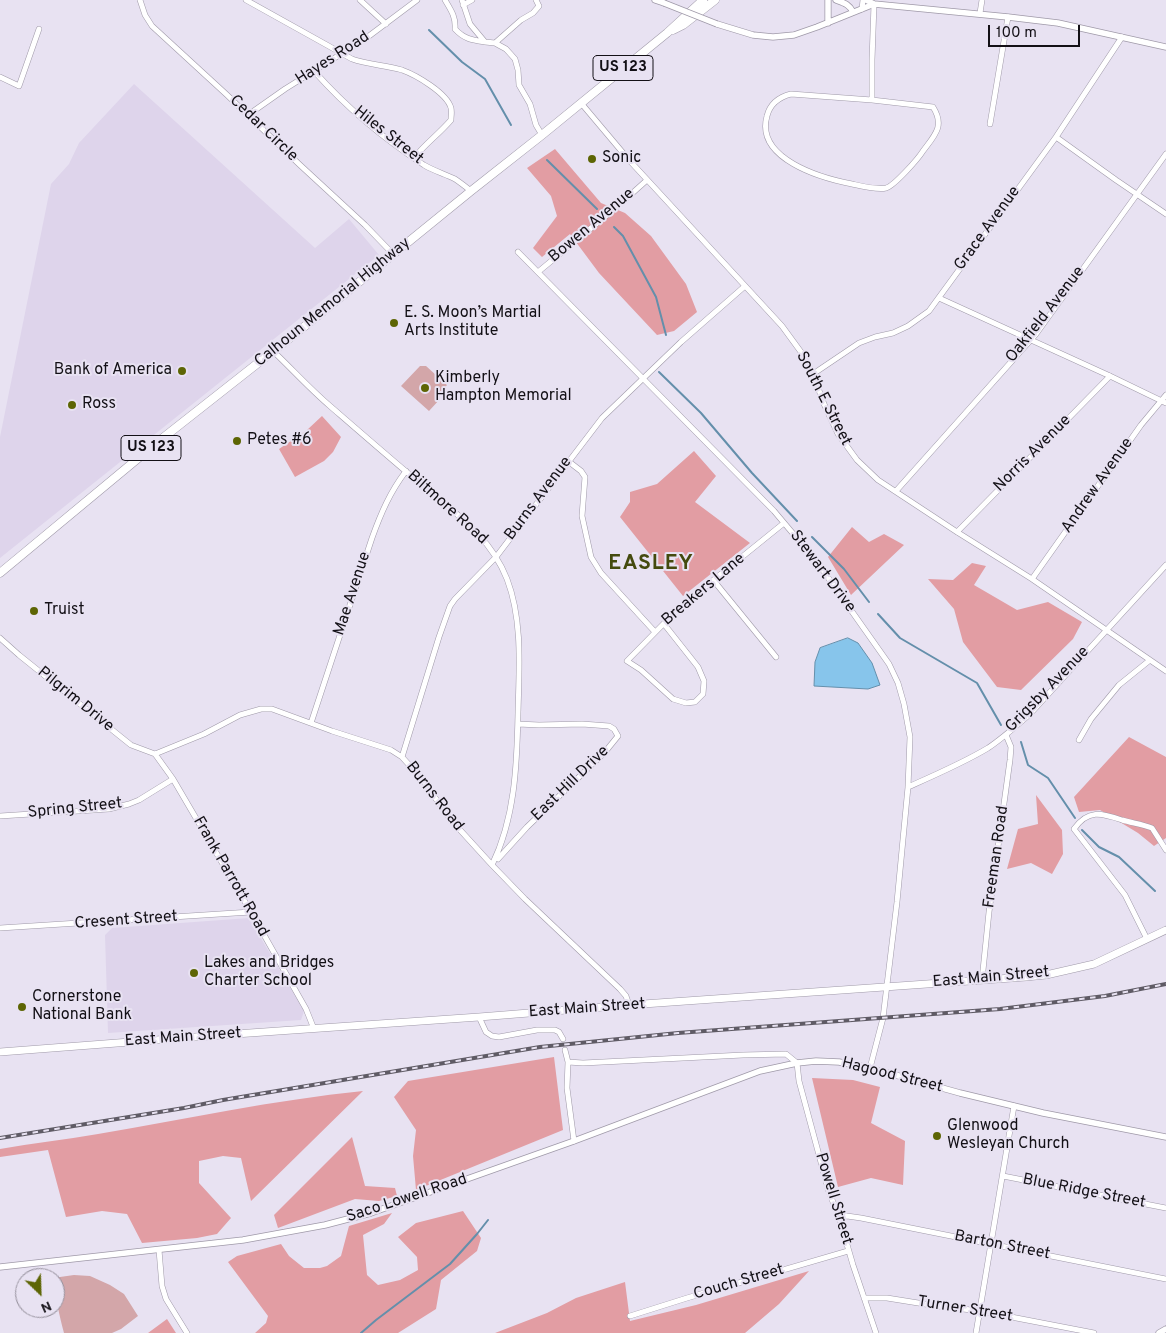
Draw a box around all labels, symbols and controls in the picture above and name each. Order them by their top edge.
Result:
scale bar [991,15,1084,47]
text: 100 m [996,24,1037,43]
street label: Hayes Road [292,28,374,90]
road number: US 123 [593,56,653,80]
street label: Cedar Circle [225,92,301,166]
street label: Hiles Street [349,103,427,169]
place label: Sonic [602,149,641,169]
marker: Sonic [586,153,598,165]
street label: Grace Avenue [951,183,1025,275]
street label: Bowen Avenue [545,185,639,267]
street label: Calhoun Memorial Highway [251,234,415,372]
street label: Oakfield Avenue [1003,263,1089,367]
place label: E. S. Moon’s Martial Arts Institute [404,304,541,342]
marker: E. S. Moon’s Martial Arts Institute [388,317,400,329]
street label: South E Street [791,349,855,449]
place label: Bank of America [54,361,172,381]
marker: Bank of America [176,365,188,377]
place label: Kimberly Hampton Memorial [435,369,572,407]
marker: Kimberly Hampton Memorial [419,382,431,394]
place label: Ross [82,395,116,415]
marker: Ross [66,399,78,411]
street label: Norris Avenue [990,411,1076,497]
place label: Petes #6 [247,431,312,451]
marker: Petes #6 [231,435,243,447]
street label: Andrew Avenue [1058,435,1138,537]
road number: US 123 [121,436,181,460]
street label: Burns Avenue [501,453,577,545]
street label: Biltmore Road [403,467,491,549]
street label: Stewart Drive [785,527,859,617]
street label: Mae Avenue [330,550,376,638]
street label: Breakers Lane [658,550,750,630]
district label: EASLEY [607,552,695,578]
place label: Truist [44,601,84,621]
marker: Truist [28,605,40,617]
street label: Grigsby Avenue [1002,643,1094,737]
street label: Pilgrim Drive [33,663,117,737]
street label: East Hill Drive [528,742,614,826]
street label: Burns Road [401,758,467,836]
street label: Spring Street [27,794,123,824]
street label: Freeman Road [980,804,1014,910]
street label: Frank Parrott Road [188,814,272,940]
street label: Cresent Street [74,908,178,934]
place label: Lakes and Bridges Charter School [204,954,334,992]
street label: East Main Street [932,963,1050,993]
marker: Lakes and Bridges Charter School [188,967,200,979]
place label: Cornerstone National Bank [32,988,132,1026]
street label: East Main Street [528,995,646,1023]
marker: Cornerstone National Bank [16,1001,28,1013]
street label: East Main Street [124,1024,242,1052]
street label: Hagood Street [839,1054,945,1098]
place label: Glenwood Wesleyan Church [947,1117,1069,1155]
marker: Glenwood Wesleyan Church [931,1130,943,1142]
street label: Powell Street [810,1151,856,1247]
street label: Saco Lowell Road [344,1170,470,1228]
street label: Blue Ridge Street [1021,1171,1147,1213]
street label: Barton Street [952,1227,1052,1265]
street label: Couch Street [692,1261,786,1305]
north arrow [15,1268,65,1318]
street label: Turner Street [916,1293,1014,1327]
text: N [38,1296,54,1316]

